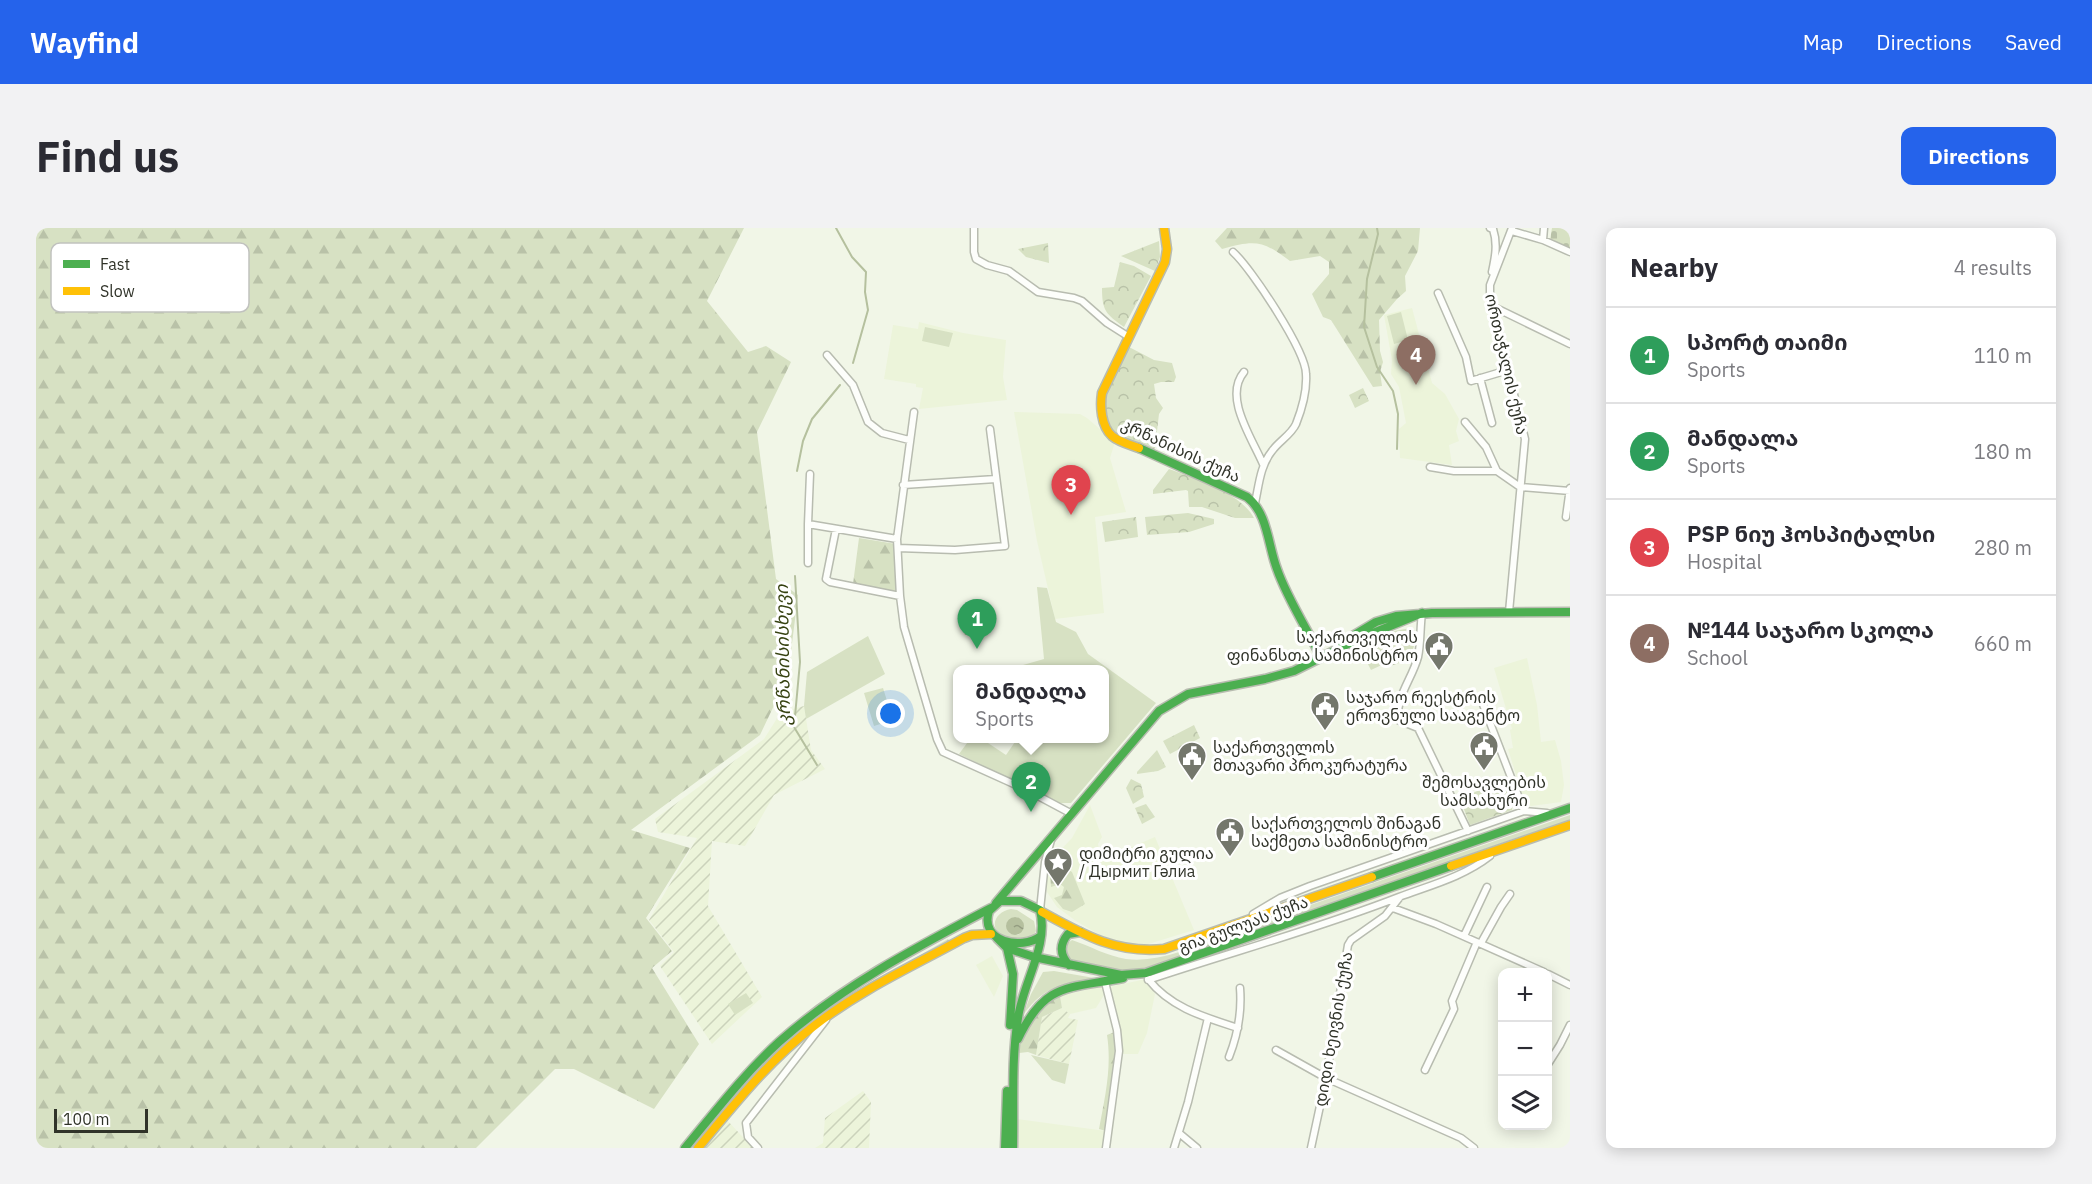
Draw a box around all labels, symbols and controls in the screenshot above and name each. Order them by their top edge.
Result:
text: Wayfind [30,24,139,61]
text: Map [1803,28,1843,56]
text: Directions [1876,28,1972,56]
text: Saved [2005,28,2062,56]
button: Directions [1901,127,2056,185]
text: Find us [36,129,179,184]
legend [51,243,249,312]
text: Nearby [1630,250,1718,284]
text: Fast [100,254,130,274]
text: 4 results [1954,254,2032,281]
text: Slow [100,281,135,301]
street label: ორთაჭალის ქუჩა [1480,292,1533,437]
text: სპორტ თაიმი [1687,327,1848,356]
pin: 4 [1396,336,1436,385]
text: 1 [1644,342,1656,369]
text: 110 m [1974,342,2032,369]
text: Sports [1687,356,1746,383]
street label: კრწანისის ქუჩა [1118,414,1244,486]
text: მანდალა [1687,423,1798,452]
text: 2 [1644,438,1656,465]
text: 180 m [1974,438,2032,465]
text: Sports [1687,452,1746,479]
pin: 3 [1052,466,1090,515]
text: PSP ნიუ ჰოსპიტალსი [1687,519,1935,548]
text: 3 [1644,534,1656,561]
text: 280 m [1974,534,2032,561]
text: Hospital [1687,548,1762,575]
water label: კრწანისისხევი [770,584,795,726]
pin: 1 [958,600,996,649]
text: №144 საჯარო სკოლა [1687,615,1934,644]
place label: საქართველოს ფინანსთა სამინისტრო [1227,627,1418,665]
public building icon: საქართველოს ფინანსთა სამინისტრო [1423,630,1455,672]
text: 4 [1644,630,1656,657]
text: 660 m [1974,630,2032,657]
text: School [1687,644,1748,671]
popup [953,665,1109,743]
text: მანდალა [975,676,1087,705]
place label: საჯარო რეესტრის ეროვნული სააგენტო [1346,687,1520,726]
public building icon: საჯარო რეესტრის ეროვნული სააგენტო [1309,690,1341,732]
your location [876,699,905,728]
text: Sports [975,705,1034,732]
public building icon: შემოსავლების სამსახური [1468,730,1500,772]
place label: საქართველოს მთავარი პროკურატურა [1213,737,1408,775]
public building icon: საქართველოს მთავარი პროკურატურა [1176,740,1208,782]
pin: 2 [1012,762,1050,812]
place label: შემოსავლების სამსახური [1422,772,1546,810]
place label: საქართველოს შინაგან საქმეთა სამინისტრო [1251,813,1441,851]
public building icon: საქართველოს შინაგან საქმეთა სამინისტრო [1214,816,1246,858]
place label: დიმიტრი გულია / Дырмит Гәлиа [1079,843,1214,881]
place icon: დიმიტრი გულია / Дырмит Гәлиа [1042,846,1074,888]
street label: გია გულუას ქუჩა [1175,891,1311,958]
street label: დიდი ხეივნის ქუჩა [1310,950,1357,1108]
map controls [1498,968,1552,1130]
button: + [1498,968,1552,1022]
button: − [1498,1022,1552,1076]
button: layers [1498,1076,1552,1130]
scale bar [54,1106,148,1134]
text: 100 m [63,1109,110,1129]

